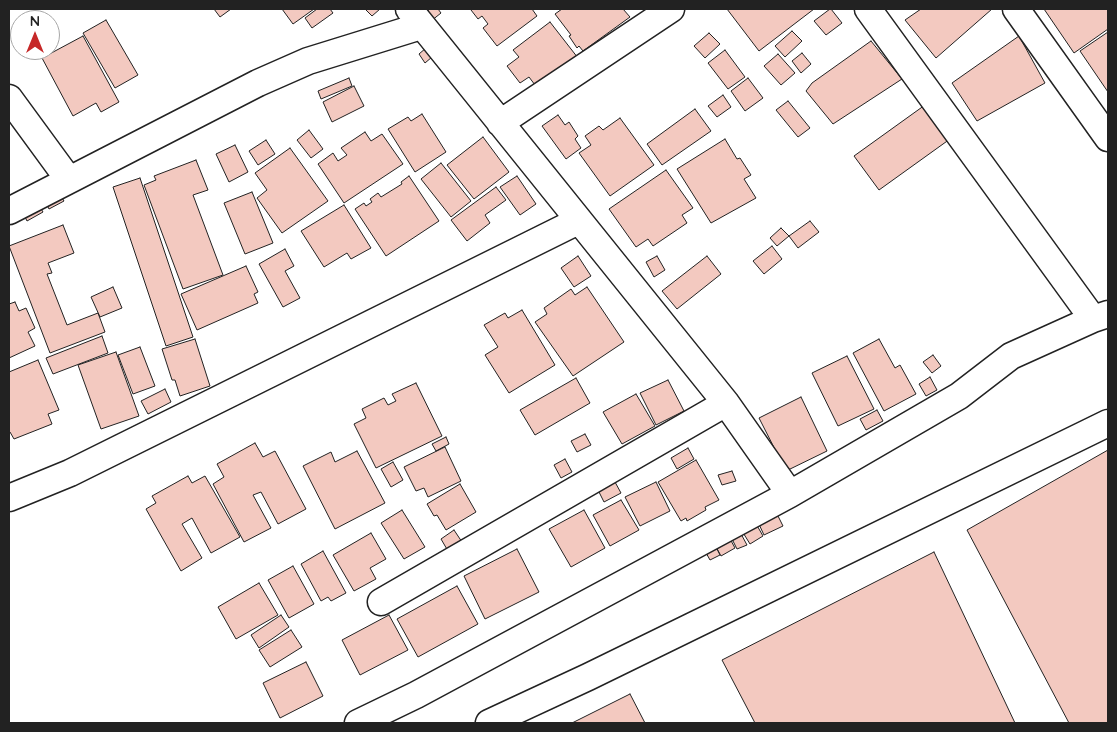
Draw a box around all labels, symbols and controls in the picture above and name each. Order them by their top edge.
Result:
north arrow [10,10,60,60]
text: N [30,12,40,30]

